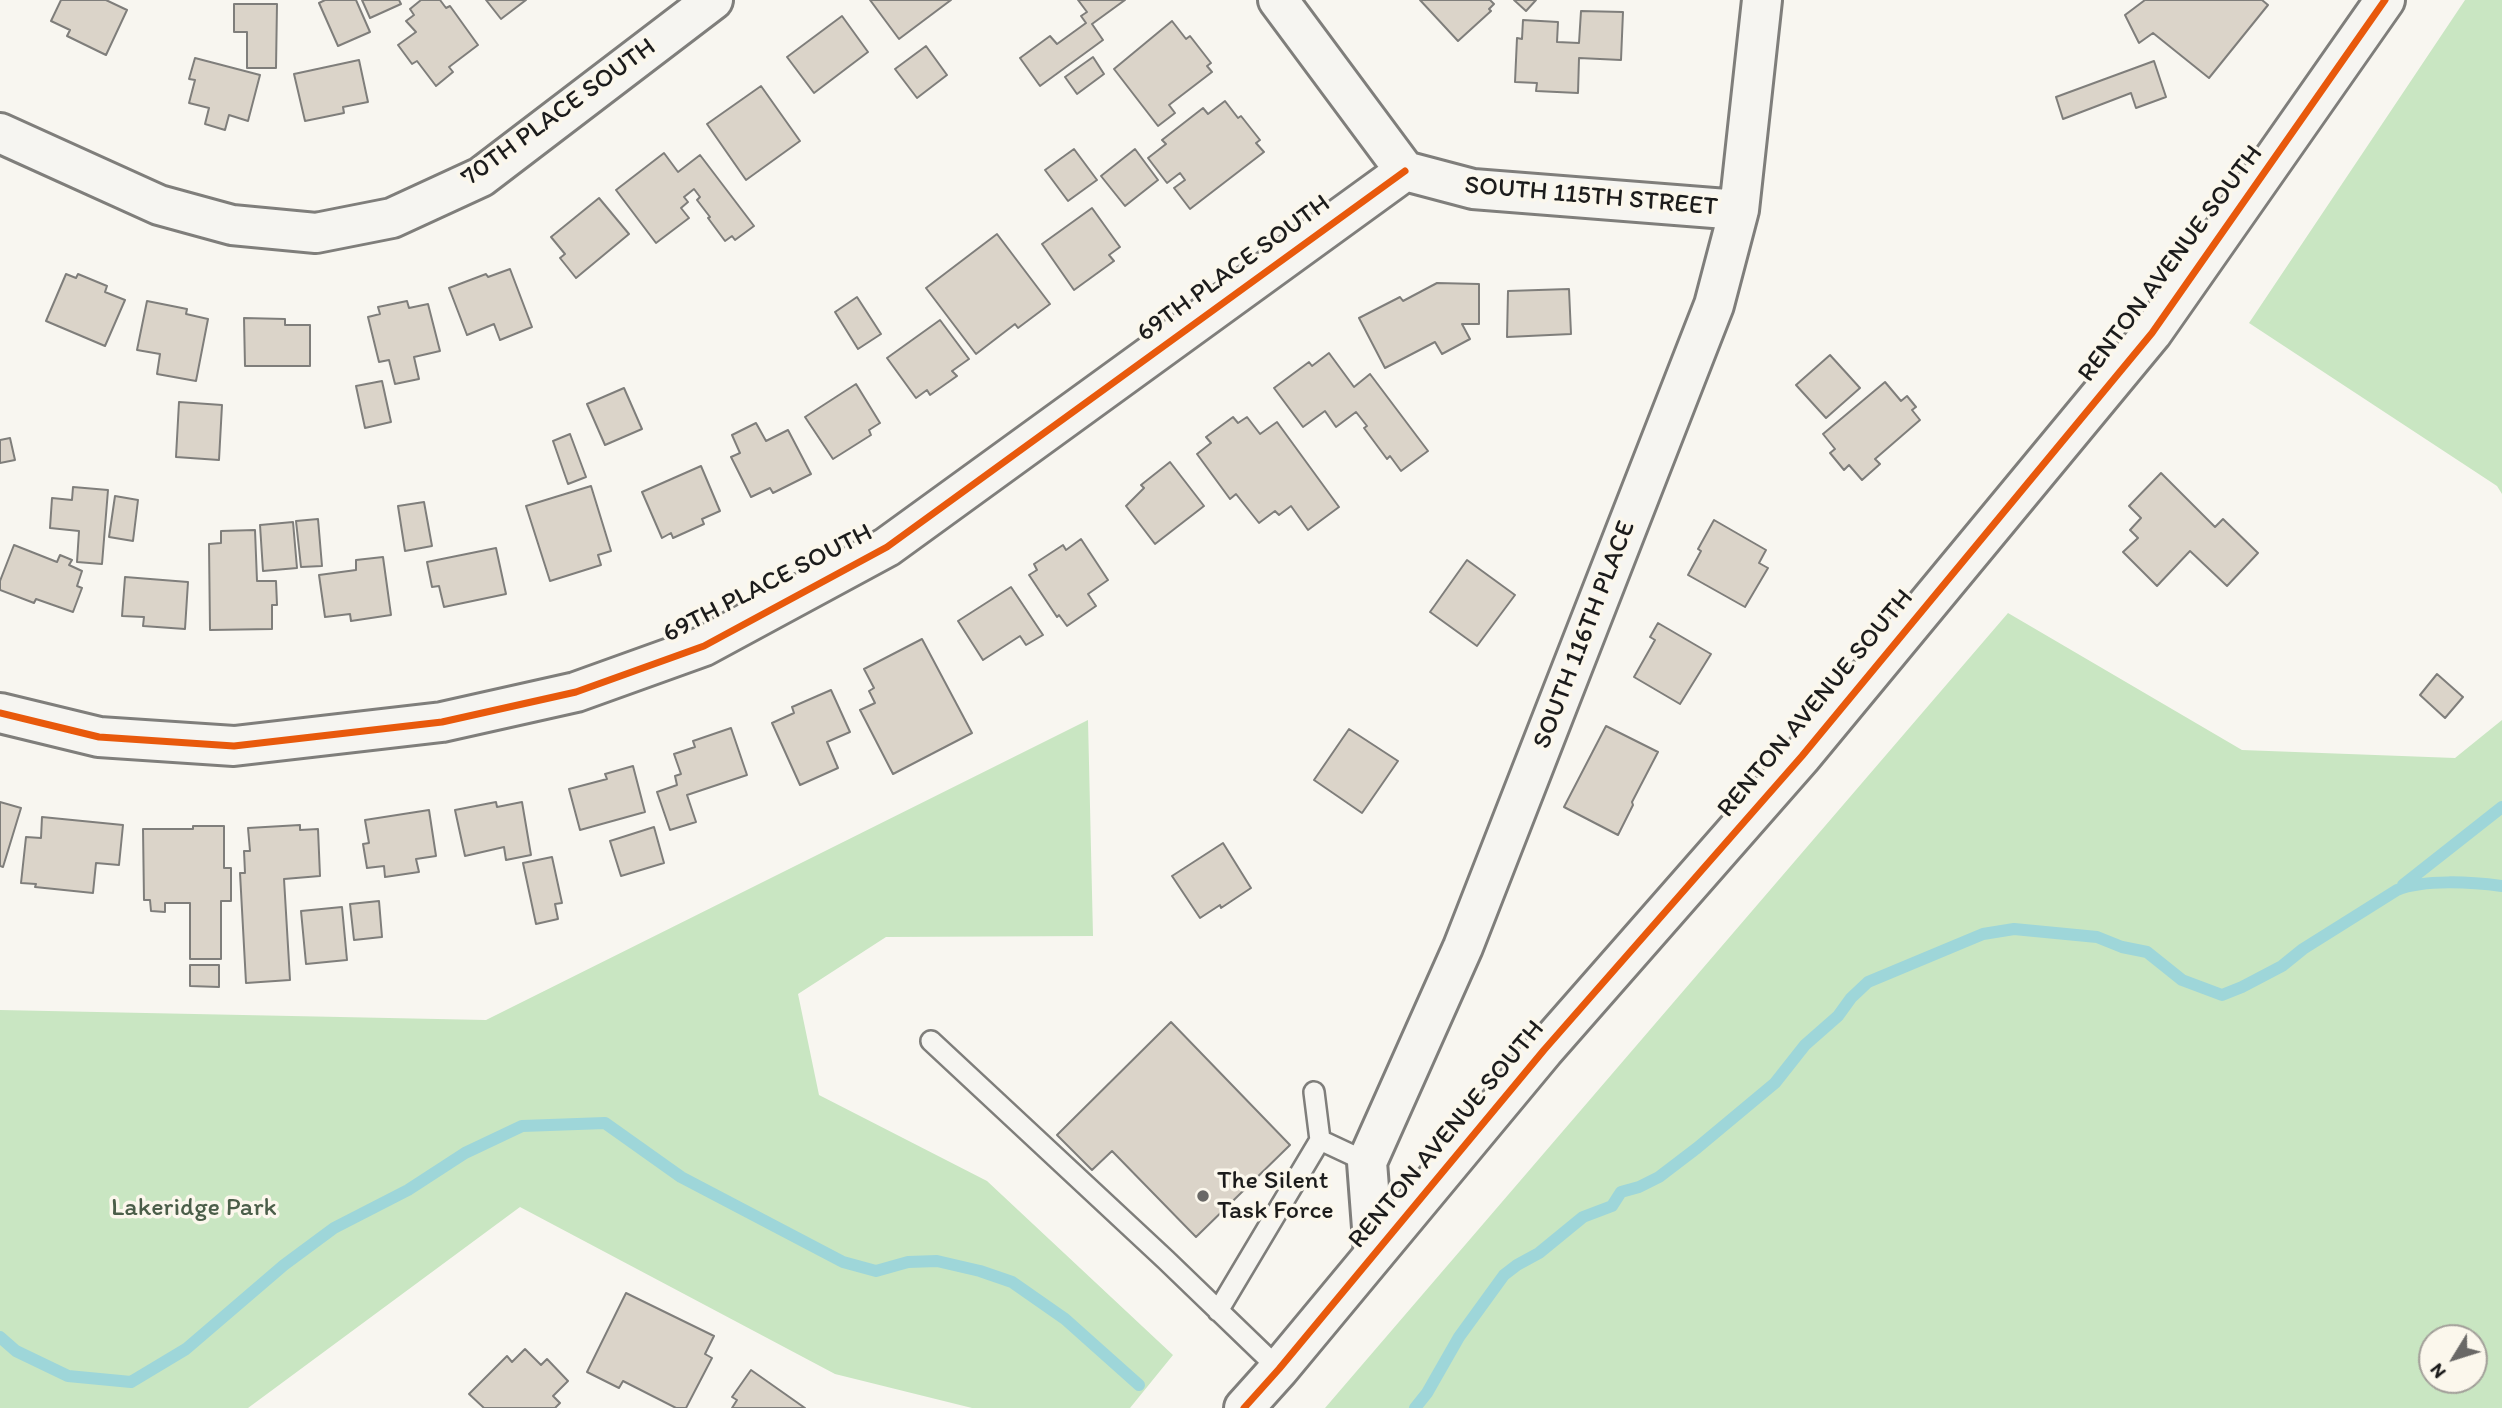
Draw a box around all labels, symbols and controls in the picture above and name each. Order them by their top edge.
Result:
street label: 70TH PLACE SOUTH [456,32,662,194]
street label: RENTON AVENUE SOUTH [2072,140,2270,388]
street label: SOUTH 115TH STREET [1463,170,1719,224]
street label: 69TH PLACE SOUTH [1131,189,1337,349]
street label: SOUTH 116TH PLACE [1527,517,1643,753]
street label: 69TH PLACE SOUTH [658,518,878,650]
street label: RENTON AVENUE SOUTH [1711,584,1921,824]
street label: RENTON AVENUE SOUTH [1342,1015,1552,1255]
place label: The Silent Task Force [1217,1165,1334,1226]
marker: The Silent Task Force [1195,1188,1211,1204]
park label: Lakeridge Park [111,1192,277,1224]
north arrow [2418,1324,2488,1394]
text: N [2425,1359,2451,1383]

